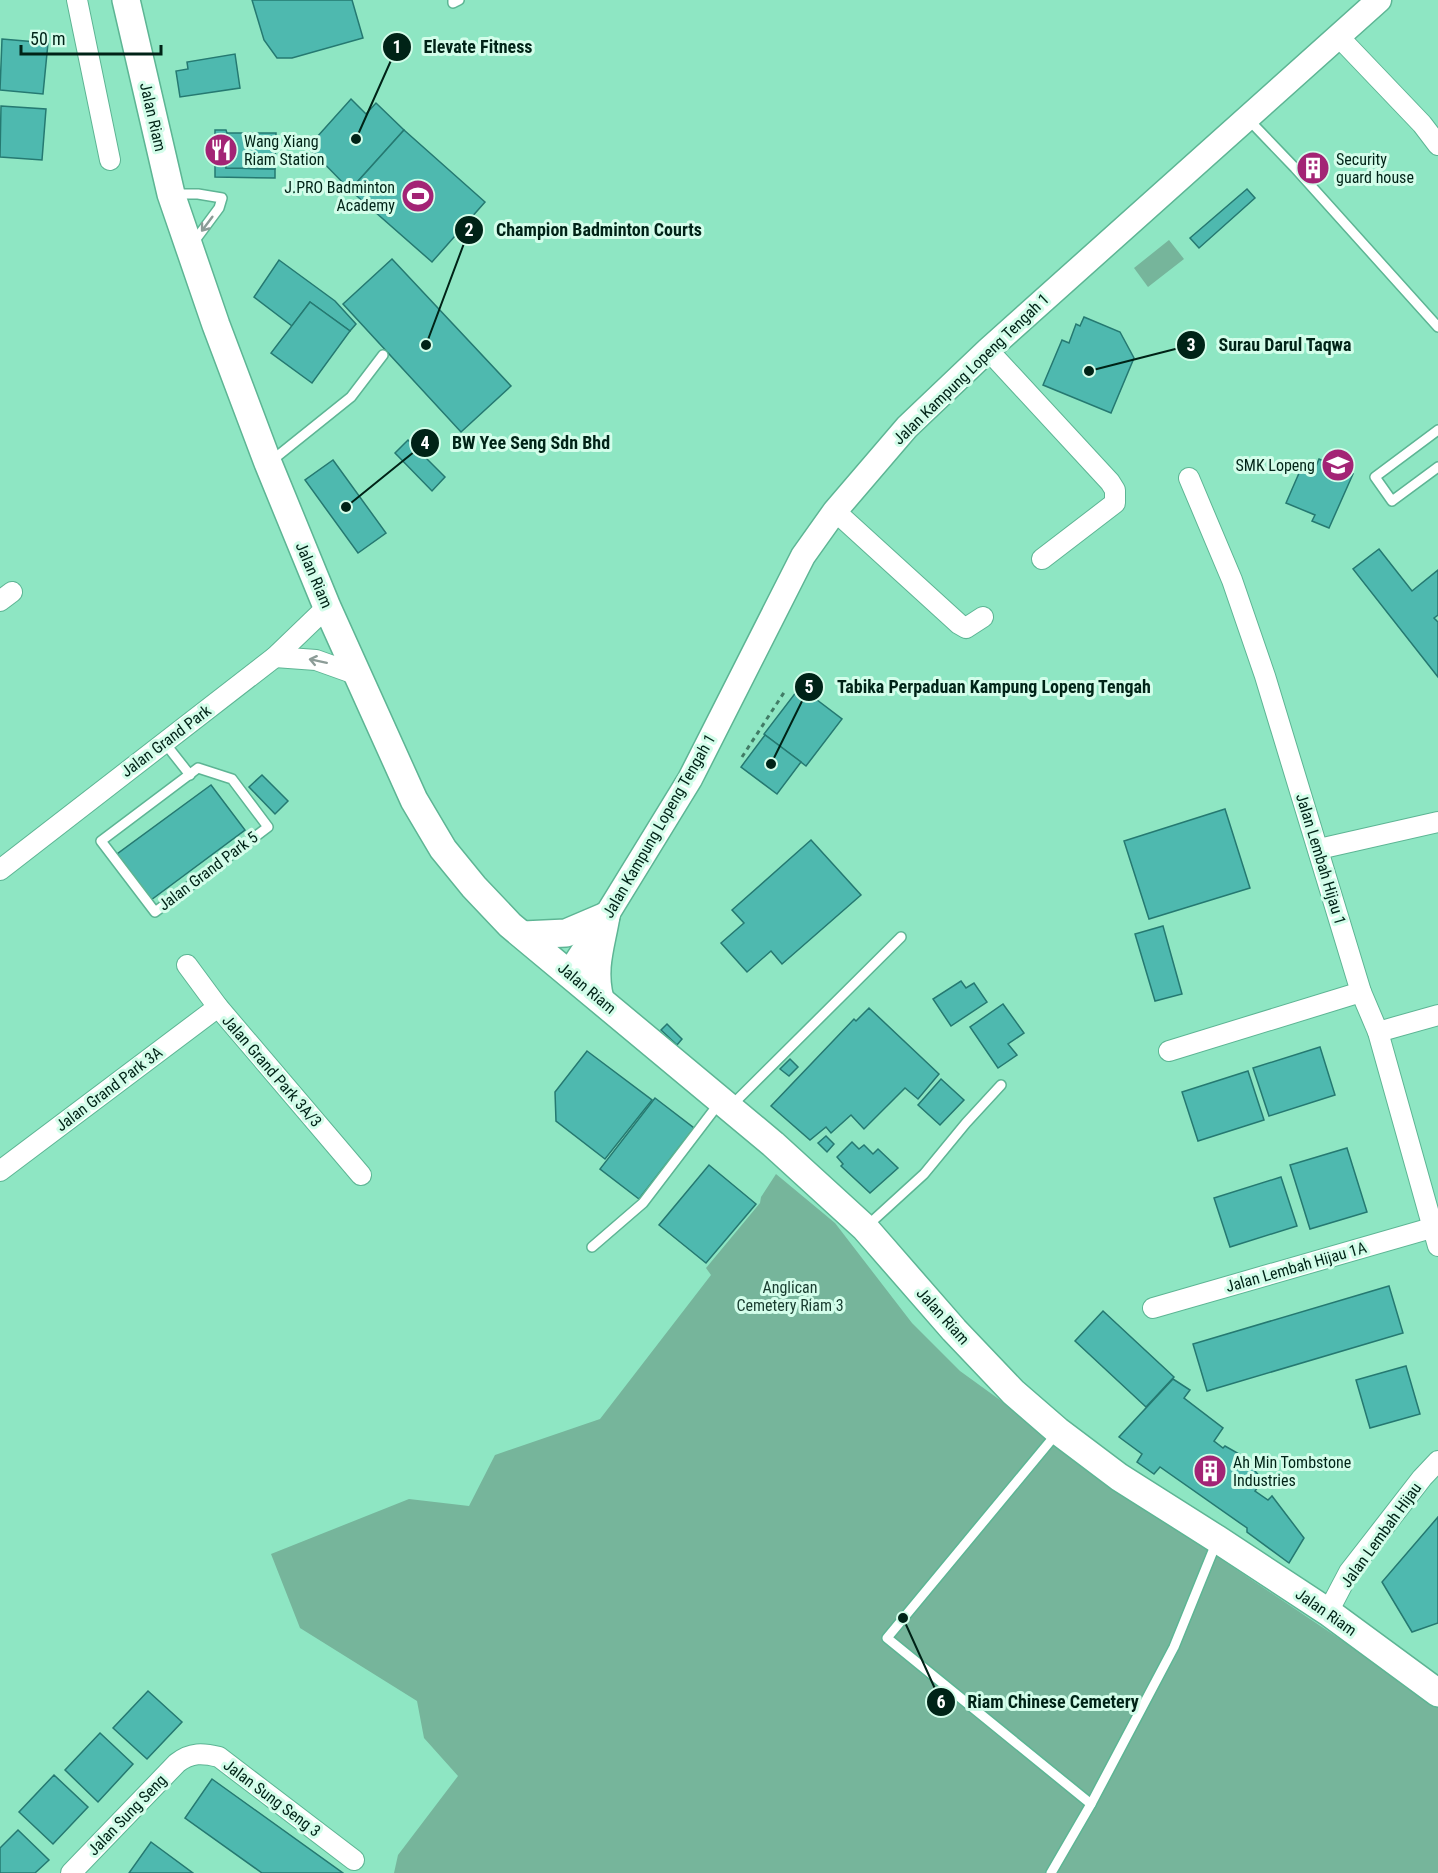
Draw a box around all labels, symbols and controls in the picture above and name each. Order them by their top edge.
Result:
scale bar [21,18,160,56]
text: 50 m [30,28,65,49]
callout: Elevate Fitness [382,29,545,65]
text: 1 [392,36,402,57]
text: Elevate Fitness [423,36,533,57]
street label: Jalan Riam [136,81,170,153]
restaurant icon: Wang Xiang Riam Station [203,132,239,168]
place label: Wang Xiang Riam Station [244,132,324,169]
building icon: Security guard house [1295,150,1331,186]
place label: Security guard house [1336,150,1414,187]
place label: J.PRO Badminton Academy [284,178,395,215]
sports icon: J.PRO Badminton Academy [400,178,436,214]
callout: Champion Badminton Courts [454,212,714,248]
one-way arrow [201,216,214,232]
text: 2 [464,219,474,240]
text: Champion Badminton Courts [496,219,702,240]
street label: Jalan Kampung Lopeng Tengah 1 [889,289,1053,449]
callout: Surau Darul Taqwa [1176,327,1364,363]
text: 3 [1186,334,1196,355]
text: Surau Darul Taqwa [1219,334,1351,355]
callout: BW Yee Seng Sdn Bhd [410,425,622,461]
text: 4 [420,432,430,453]
text: BW Yee Seng Sdn Bhd [452,432,610,453]
school or university icon: SMK Lopeng [1320,447,1356,483]
place label: SMK Lopeng [1236,456,1315,475]
street label: Jalan Riam [292,539,336,611]
one-way arrow [309,655,328,666]
callout: Tabika Perpaduan Kampung Lopeng Tengah [794,669,1163,705]
text: 5 [804,676,814,697]
text: Tabika Perpaduan Kampung Lopeng Tengah [837,676,1151,697]
street label: Jalan Grand Park [117,701,215,781]
street label: Jalan Kampung Lopeng Tengah 1 [598,731,720,921]
street label: Jalan Lembah Hijau 1 [1292,791,1350,927]
street label: Jalan Grand Park 5 [155,827,261,914]
street label: Jalan Riam [554,958,620,1018]
street label: Jalan Grand Park 3A/3 [218,1011,326,1131]
street label: Jalan Grand Park 3A [52,1043,166,1135]
street label: Jalan Lembah Hijau 1A [1223,1238,1369,1296]
park label: Anglican Cemetery Riam 3 [736,1278,844,1315]
street label: Jalan Riam [913,1284,973,1348]
building icon: Ah Min Tombstone Industries [1192,1453,1228,1489]
place label: Ah Min Tombstone Industries [1233,1453,1351,1490]
street label: Jalan Lembah Hijau [1337,1479,1425,1591]
street label: Jalan Riam [1292,1584,1360,1640]
callout: Riam Chinese Cemetery [926,1684,1151,1720]
text: 6 [936,1691,946,1712]
text: Riam Chinese Cemetery [967,1691,1139,1712]
street label: Jalan Sung Seng 3 [220,1755,324,1841]
street label: Jalan Sung Seng [84,1771,170,1859]

